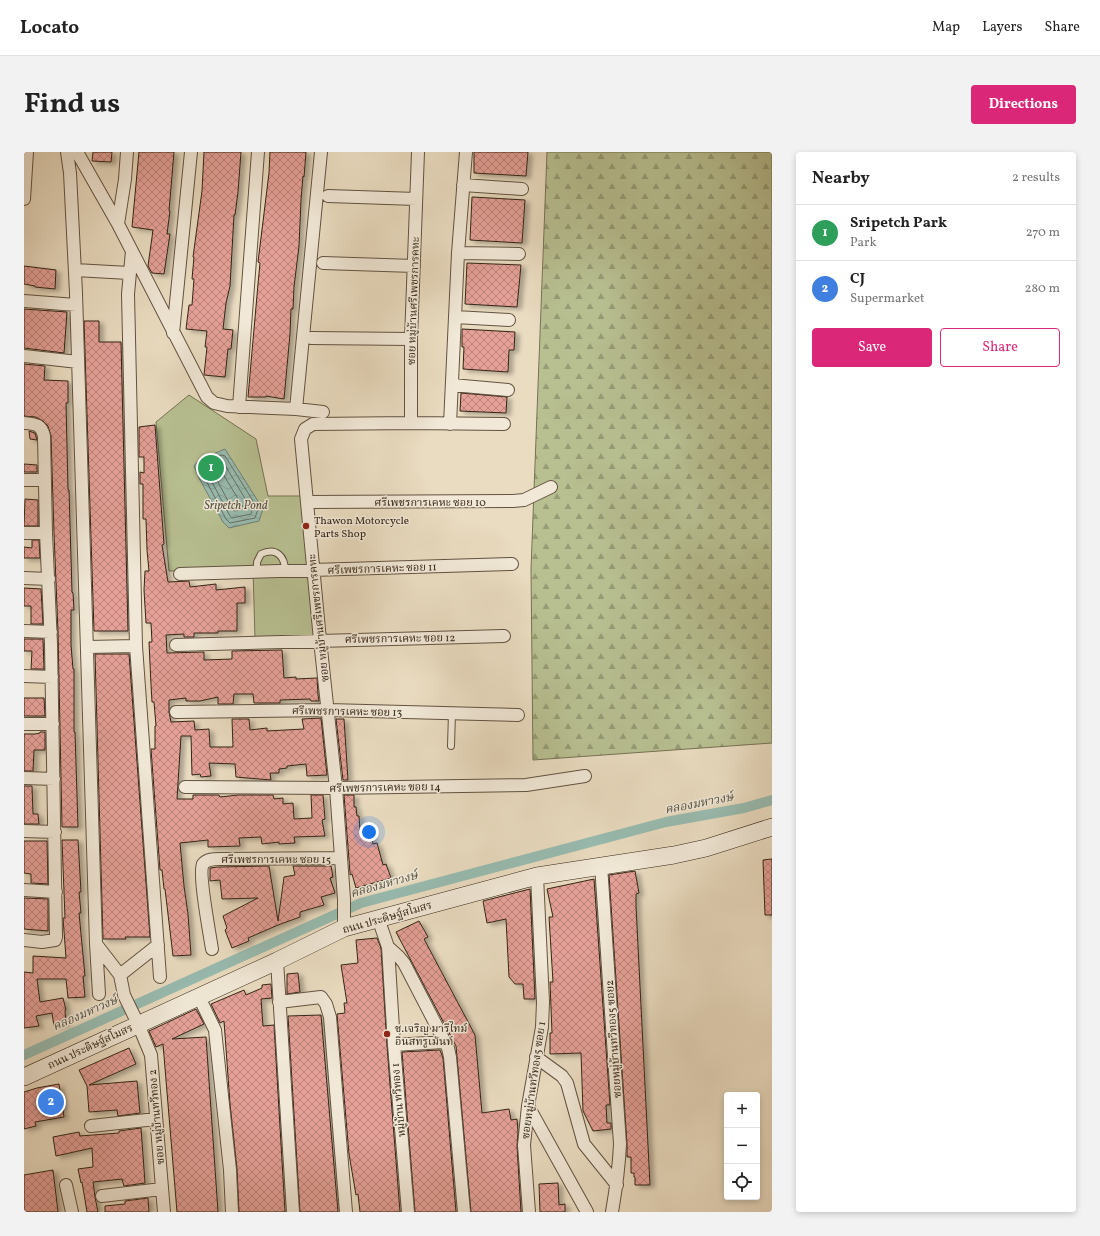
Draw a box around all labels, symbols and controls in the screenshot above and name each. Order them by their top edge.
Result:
text: Locato [20,15,79,41]
text: Map [932,18,960,37]
text: Layers [982,18,1022,37]
text: Share [1044,18,1080,37]
text: Find us [24,85,120,124]
button: Directions [971,85,1076,124]
text: Nearby [812,167,870,190]
text: 2 results [1012,169,1060,187]
text: Sripetch Park [850,213,947,234]
text: 1 [822,224,828,242]
text: 270 m [1026,224,1060,242]
text: Park [850,234,877,252]
street label: ซอย หมู่บ้านศรีเพชรการคหะ [405,237,424,365]
text: CJ [850,269,865,290]
text: 2 [822,280,828,298]
text: 280 m [1024,280,1060,298]
text: Supermarket [850,290,925,308]
button: Save [812,328,932,367]
button: Share [940,328,1060,367]
pin: 1 [198,453,224,483]
street label: ศรีเพชรการเคหะ ซอย 10 [374,496,486,511]
water label: Sripetch Pond [204,498,268,514]
place label: Thawon Motorcycle Parts Shop [314,514,409,542]
marker: Thawon Motorcycle Parts Shop [301,521,311,531]
street label: ซอย หมู่บ้านศรีเพชรการคหะ [305,553,334,682]
street label: ศรีเพชรการเคหะ ซอย 11 [327,560,437,579]
street label: ศรีเพชรการเคหะ ซอย 12 [344,631,456,648]
street label: ศรีเพชรการเคหะ ซอย 13 [292,704,403,721]
street label: ศรีเพชรการเคหะ ซอย 14 [329,780,441,797]
water label: คลองมหาวงษ์ [664,789,737,818]
your location [359,822,379,842]
street label: ศรีเพชรการเคหะ ซอย 15 [221,853,331,868]
water label: คลองมหาวงษ์ [349,867,422,902]
street label: ถนน ประดิษฐ์สโมสร [341,898,434,938]
street label: ซอยหมู่บ้านทวีทอง5 ซอย2 [603,979,626,1098]
water label: คลองมหาวงษ์ [50,991,123,1035]
street label: ถนน ประดิษฐ์สโมสร [45,1020,136,1074]
street label: ซอยหมู่บ้านทวีทอง5 ซอย 1 [519,1020,550,1140]
place label: ช.เจริญ มารีไทม์ อินสทรูเม้นท์ [395,1021,468,1050]
marker: ช.เจริญ มารีไทม์ อินสทรูเม้นท์ [382,1029,392,1039]
street label: หมู่บ้าน ทวีทอง 1 [389,1062,410,1137]
street label: ซอย หมู่บ้านทวีทอง 2 [146,1069,169,1165]
pin: 2 [38,1087,64,1117]
map controls [724,1092,760,1200]
button: + [724,1092,760,1128]
button: − [724,1128,760,1164]
button: locate [724,1164,760,1200]

